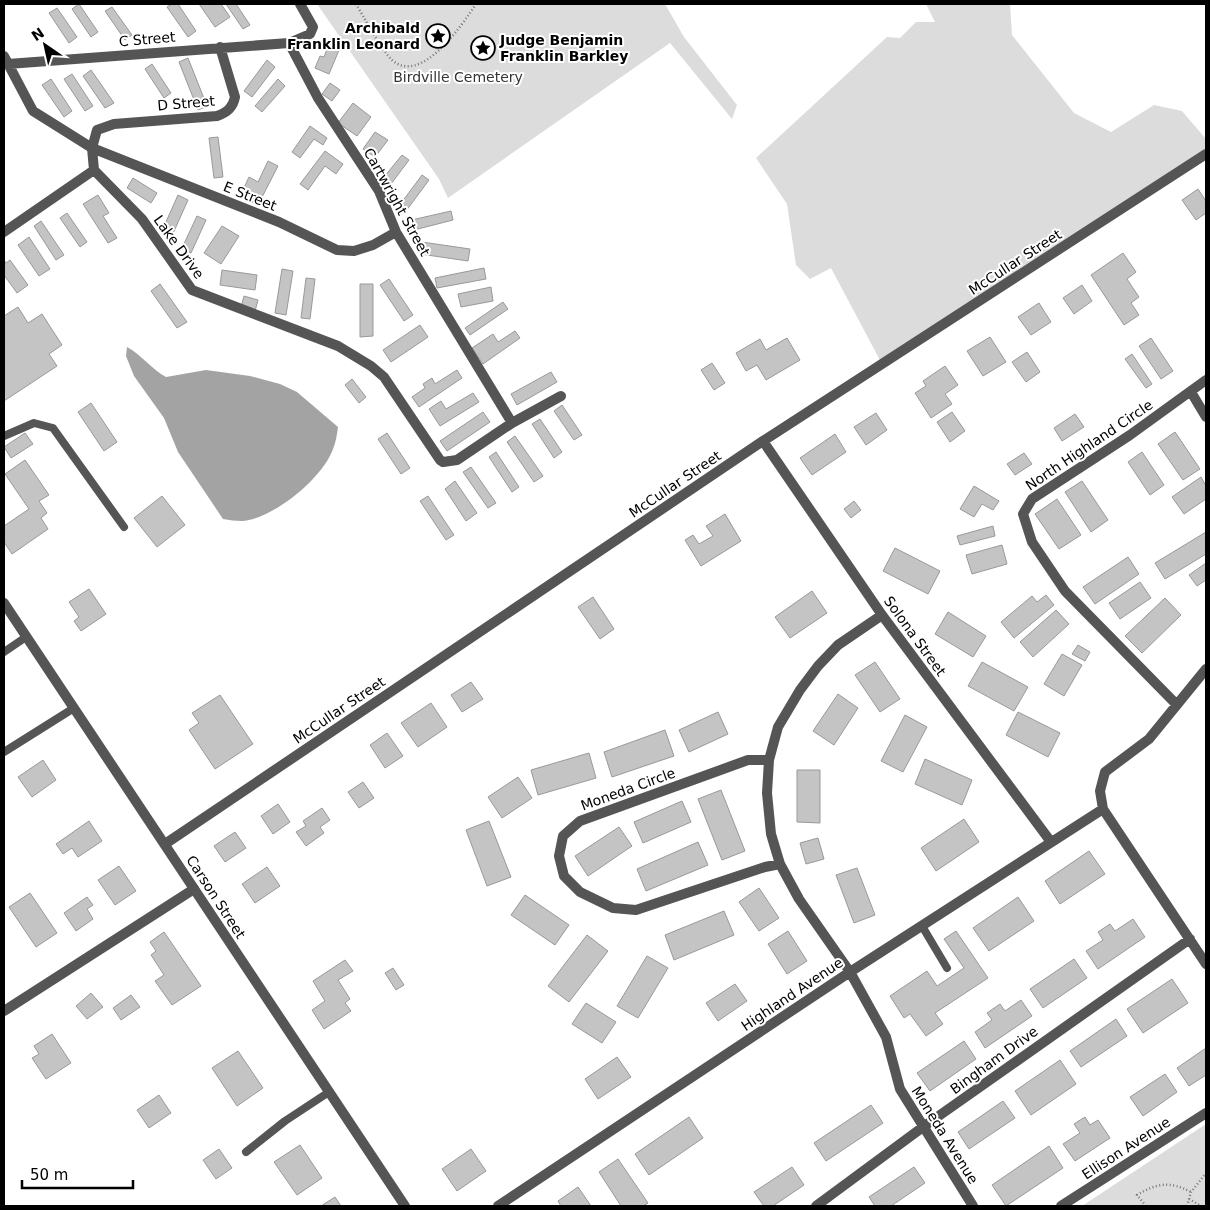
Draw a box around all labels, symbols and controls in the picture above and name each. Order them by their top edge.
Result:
north arrow [20,20,70,70]
place label: Archibald Franklin Leonard [287,20,420,52]
place icon: Archibald Franklin Leonard [425,23,451,49]
text: N [28,24,47,44]
street label: C Street [118,29,176,49]
place label: Judge Benjamin Franklin Barkley [499,32,629,64]
place icon: Judge Benjamin Franklin Barkley [470,35,496,61]
park label: Birdville Cemetery [393,69,523,85]
street label: D Street [157,92,216,113]
street label: Cartwright Street [361,145,434,259]
street label: E Street [221,178,279,214]
street label: Lake Drive [151,212,207,282]
street label: McCullar Street [966,226,1065,298]
street label: North Highland Circle [1022,396,1156,494]
street label: McCullar Street [626,447,724,521]
street label: Solona Street [881,593,949,679]
street label: McCullar Street [290,673,388,747]
street label: Moneda Circle [579,764,677,814]
street label: Carson Street [183,852,249,942]
street label: Highland Avenue [738,954,846,1034]
street label: Bingham Drive [947,1023,1041,1097]
street label: Moneda Avenue [909,1083,981,1187]
street label: Ellison Avenue [1079,1114,1173,1182]
scale bar [22,1158,134,1190]
text: 50 m [30,1166,68,1184]

